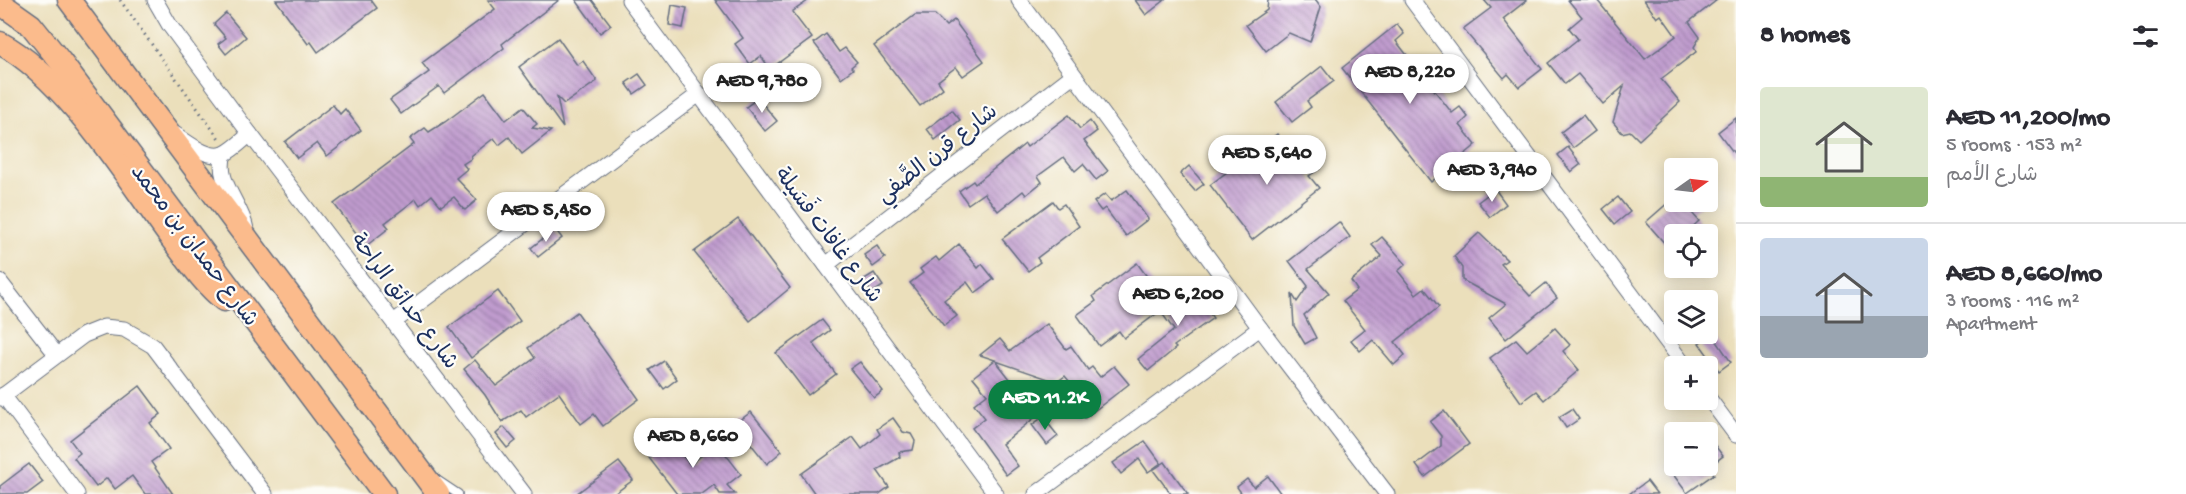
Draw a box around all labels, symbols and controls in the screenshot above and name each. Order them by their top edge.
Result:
icon: filters [2129,20,2162,53]
text: 8 homes [1760,21,1849,52]
pin: AED 8,220 [1341,54,1479,105]
text: AED 8,220 [1365,62,1455,85]
pin: AED 9,780 [693,63,831,114]
text: AED 9,780 [716,71,808,94]
street label: شارع قرن الصَّفي [870,96,1006,213]
text: AED 11,200/mo [1946,104,2110,135]
icon: home [1808,111,1880,183]
pin: AED 5,640 [1198,135,1336,186]
text: 5 rooms · 153 m² [1946,135,2082,158]
text: AED 5,640 [1222,143,1312,166]
pin: AED 3,940 [1423,152,1561,203]
north arrow [1664,158,1718,212]
map controls [1664,158,1718,476]
street label: شارع حمدان بن محمد [123,160,262,333]
street label: شارع غافات فَسَيلة [767,160,891,309]
text: AED 3,940 [1447,160,1537,183]
text: شارع الأمم [1946,165,2038,188]
pin: AED 5,450 [477,192,615,243]
text: AED 5,450 [501,200,591,223]
button: locate [1664,224,1718,278]
street label: شارع حدائق الراحة [343,229,462,375]
text: AED 8,660/mo [1946,260,2102,291]
icon: home [1808,262,1880,334]
pin: AED 6,200 [1109,276,1247,327]
text: AED 6,200 [1133,284,1223,307]
button: layers [1664,290,1718,344]
text: 3 rooms · 116 m² [1946,291,2079,314]
text: Apartment [1946,314,2036,337]
button: + [1664,356,1718,410]
pin: AED 11.2K [976,380,1114,431]
text: AED 11.2K [1002,388,1088,411]
pin: AED 8,660 [624,418,762,469]
button: − [1664,422,1718,476]
text: AED 8,660 [648,426,738,449]

